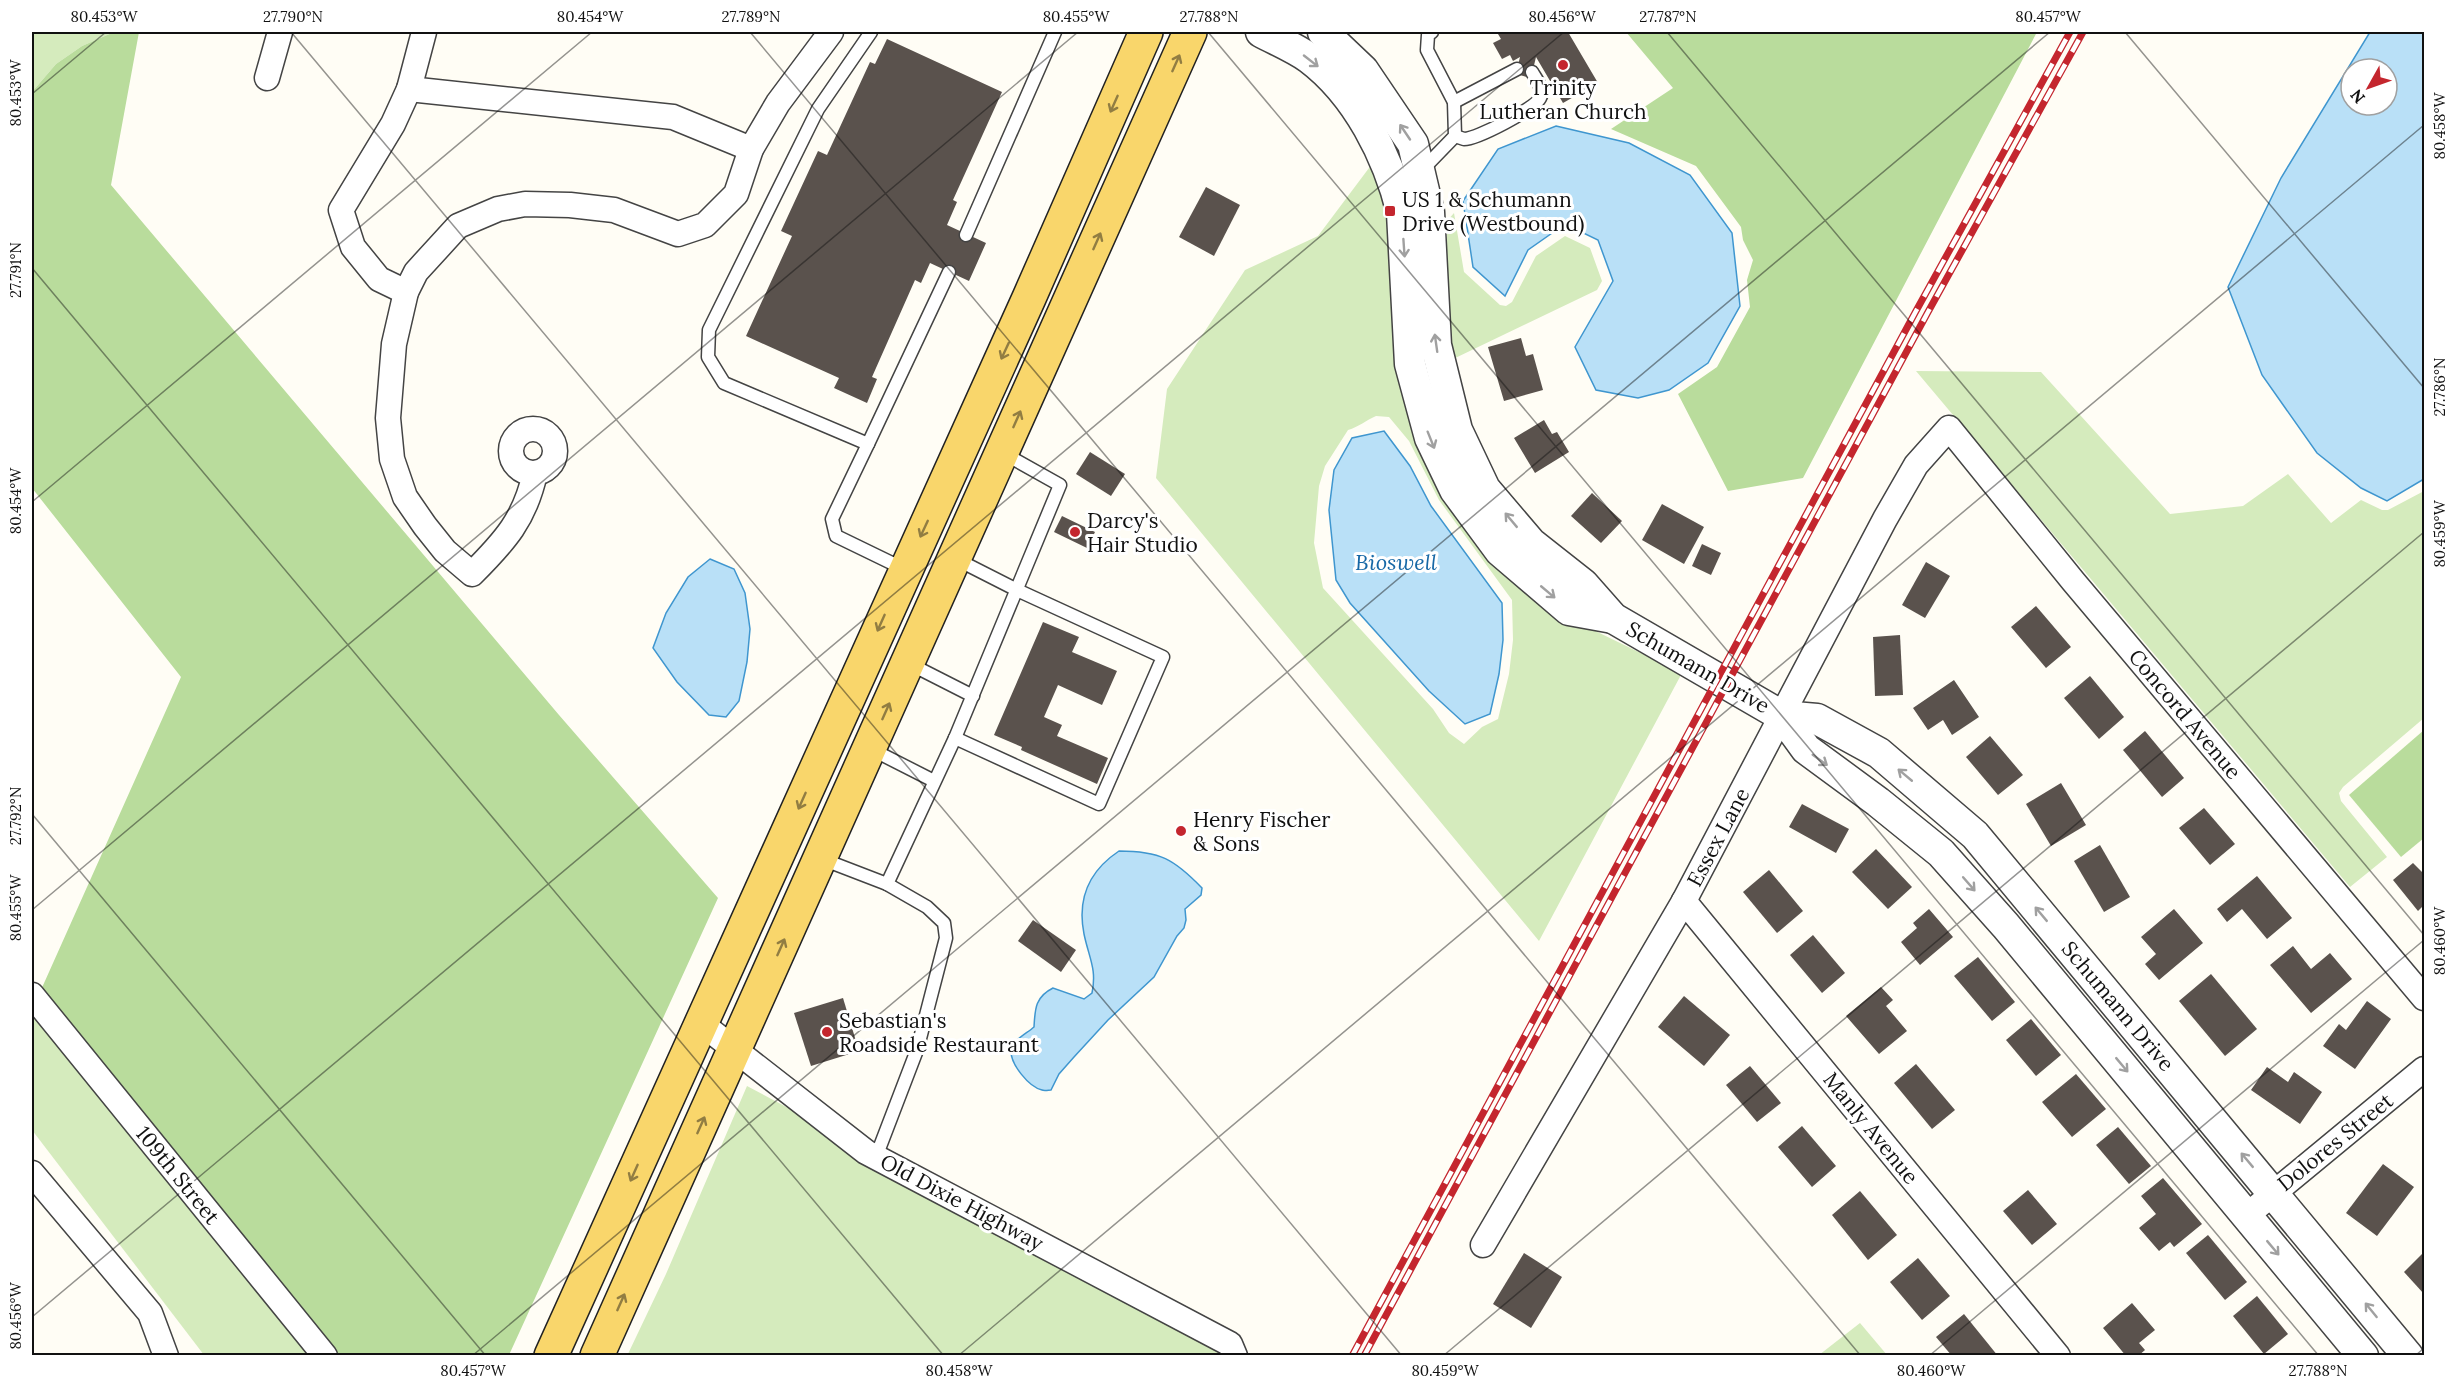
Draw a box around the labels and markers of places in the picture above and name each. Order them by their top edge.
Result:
marker: Trinity Lutheran Church [1556,58,1570,72]
place label: Trinity Lutheran Church [1479,74,1647,125]
place label: US 1 & Schumann Drive (Westbound) [1402,186,1585,237]
marker: US 1 & Schumann Drive (Westbound) [1383,204,1397,218]
place label: Darcy's Hair Studio [1087,507,1198,558]
marker: Darcy's Hair Studio [1068,525,1082,539]
place label: Henry Fischer & Sons [1193,806,1330,857]
marker: Henry Fischer & Sons [1174,824,1188,838]
place label: Sebastian's Roadside Restaurant [839,1007,1040,1058]
marker: Sebastian's Roadside Restaurant [820,1025,834,1039]

